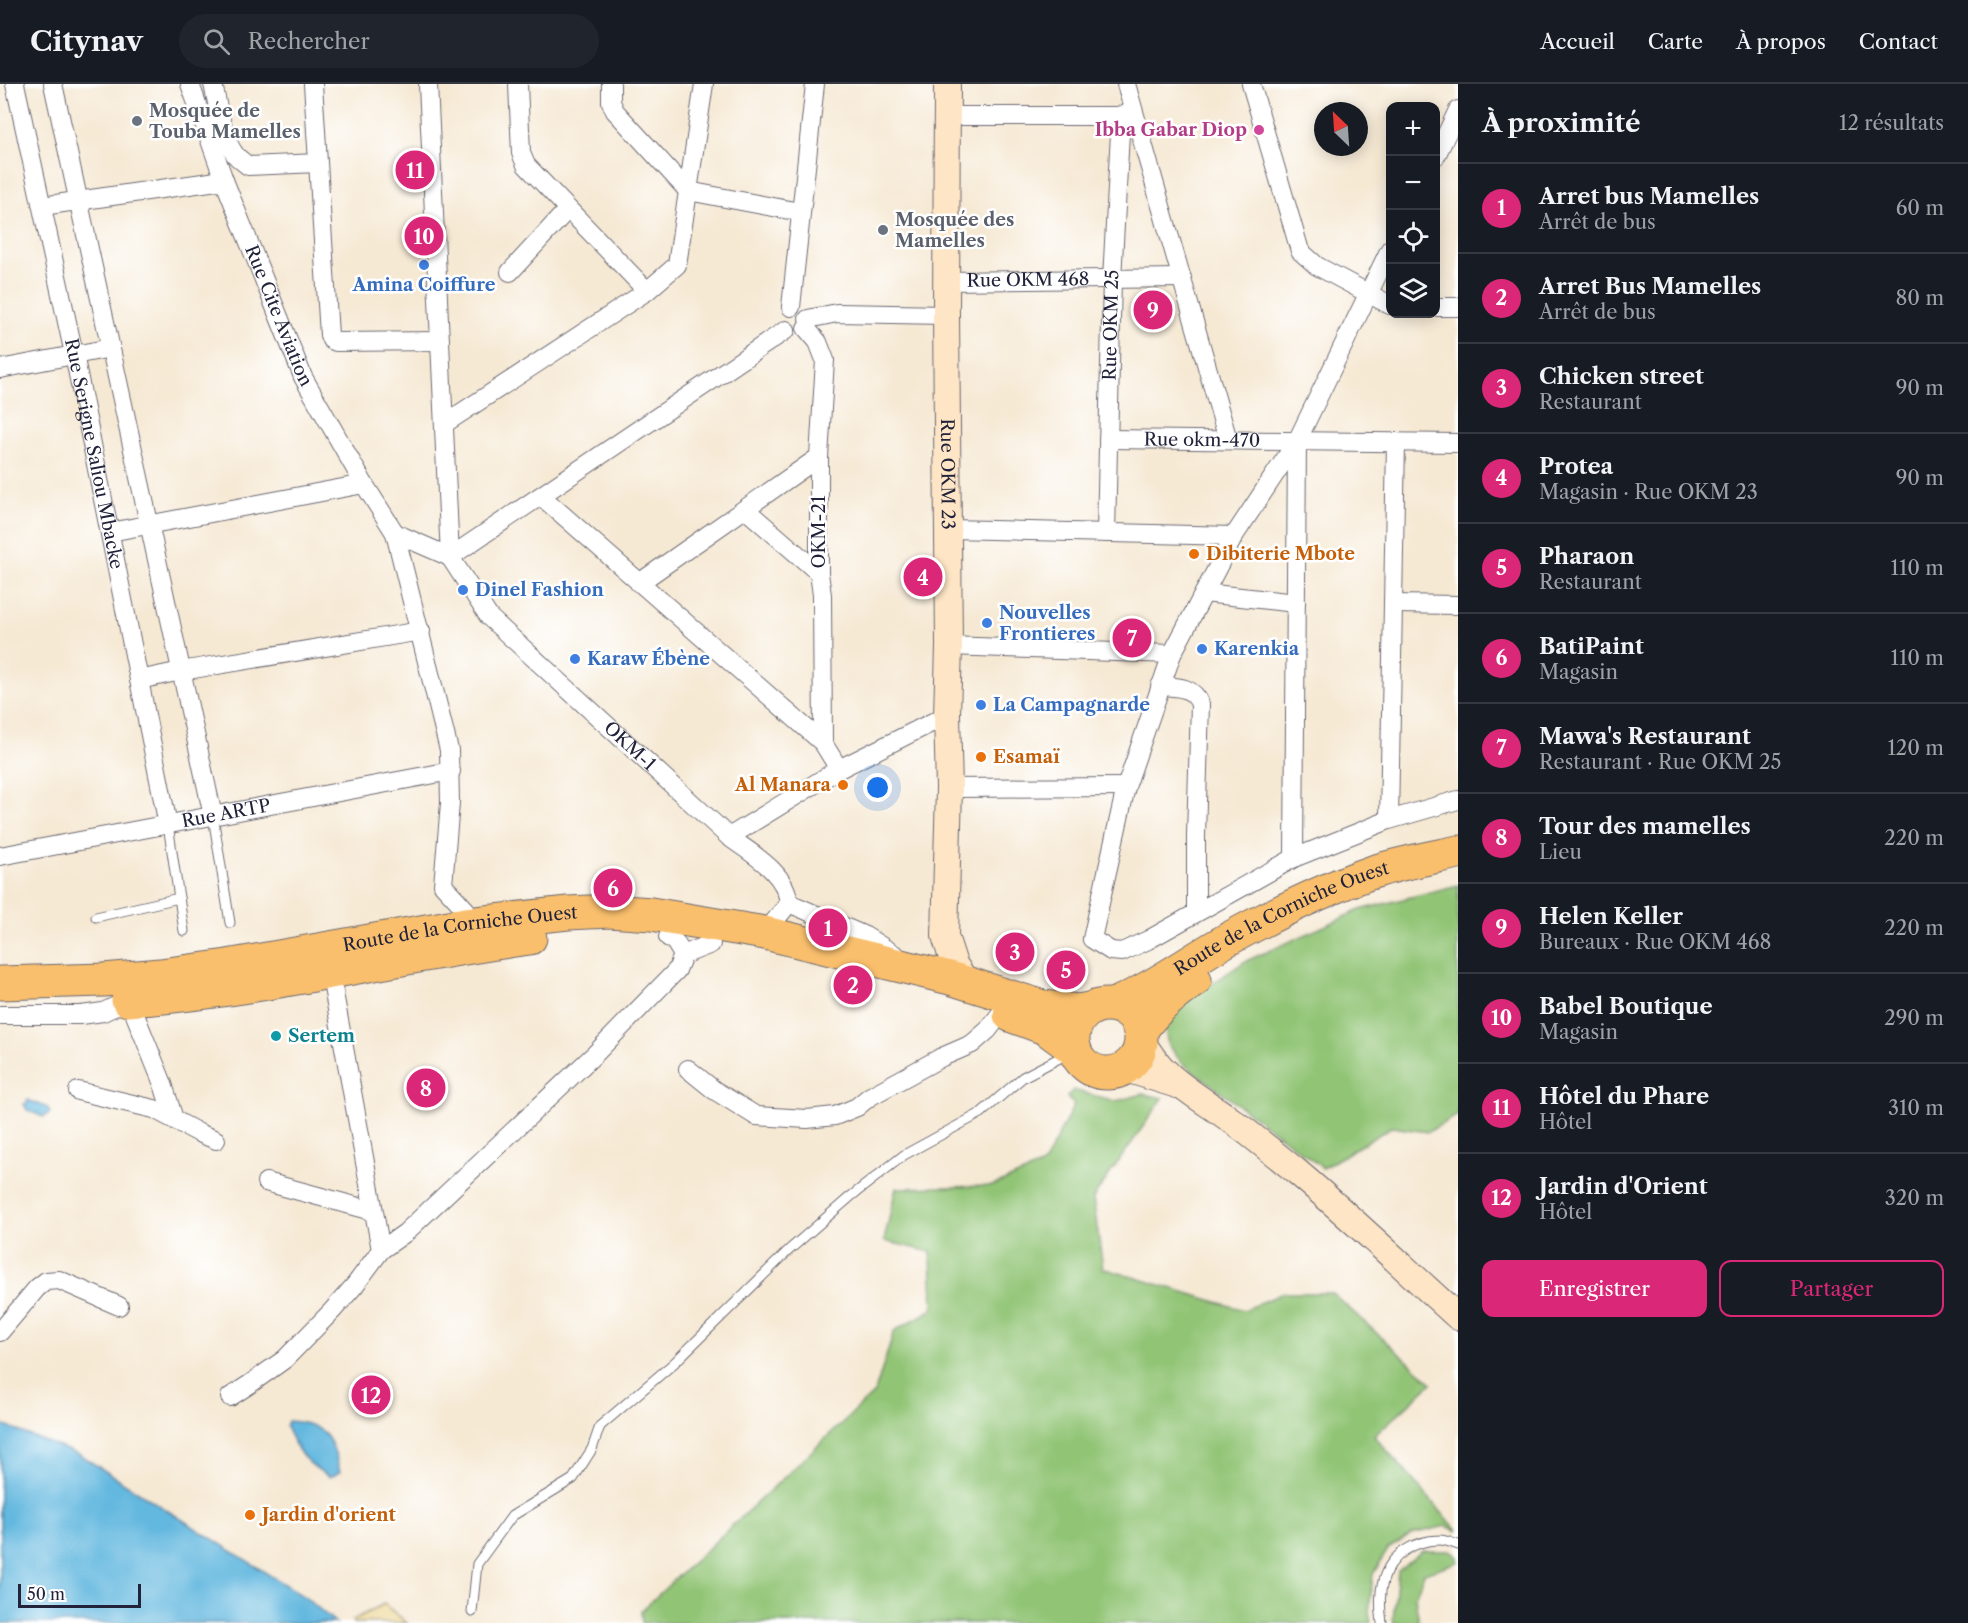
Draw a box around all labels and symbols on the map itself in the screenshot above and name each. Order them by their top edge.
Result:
place label: Mosquée de Touba Mamelles [149,100,301,143]
north arrow [1314,102,1368,156]
marker: Mosquée de Touba Mamelles [130,114,144,128]
place label: Ibba Gabar Diop [1095,119,1247,141]
marker: Ibba Gabar Diop [1252,123,1266,137]
pin: 11 [396,148,434,193]
place label: Mosquée des Mamelles [895,209,1014,252]
pin: 10 [404,214,444,258]
marker: Mosquée des Mamelles [876,223,890,237]
street label: Rue Cite Aviation [240,242,317,390]
marker: Amina Coiffure [417,258,431,272]
street label: Rue OKM 468 [967,268,1089,292]
street label: Rue OKM 25 [1099,269,1124,381]
place label: Amina Coiffure [351,274,496,296]
pin: 9 [1134,288,1172,332]
street label: Rue Serigne Saliou Mbacke [60,336,128,571]
street label: Rue OKM 23 [936,418,959,530]
street label: Rue okm-470 [1144,428,1260,452]
street label: OKM-21 [808,495,830,568]
place label: Dibiterie Mbote [1206,543,1355,565]
marker: Dibiterie Mbote [1187,547,1201,561]
pin: 4 [904,554,942,600]
place label: Dinel Fashion [475,579,604,601]
marker: Dinel Fashion [456,583,470,597]
place label: Nouvelles Frontieres [999,602,1095,645]
marker: Nouvelles Frontieres [980,616,994,630]
pin: 7 [1112,616,1152,660]
place label: Karenkia [1214,638,1300,660]
marker: Karenkia [1195,642,1209,656]
place label: Karaw Ébène [587,647,710,670]
marker: Karaw Ébène [568,652,582,666]
place label: La Campagnarde [993,694,1150,716]
marker: La Campagnarde [974,698,988,712]
street label: OKM-1 [599,717,661,776]
place label: Esamaï [993,746,1060,768]
marker: Esamaï [974,750,988,764]
your location [863,773,892,802]
place label: Al Manara [734,774,832,796]
marker: Al Manara [836,778,850,792]
street label: Rue ARTP [180,794,272,833]
street label: Route de la Corniche Ouest [1170,857,1392,980]
pin: 6 [594,866,632,910]
street label: Route de la Corniche Ouest [341,902,578,956]
pin: 1 [808,906,848,950]
pin: 3 [996,930,1034,974]
pin: 5 [1046,948,1086,992]
pin: 2 [834,962,872,1008]
place label: Sertem [288,1025,355,1047]
marker: Sertem [269,1029,283,1043]
pin: 8 [406,1066,446,1110]
pin: 12 [352,1372,391,1418]
place label: Jardin d'orient [259,1504,396,1526]
marker: Jardin d'orient [243,1508,257,1522]
scale bar [18,1581,141,1608]

